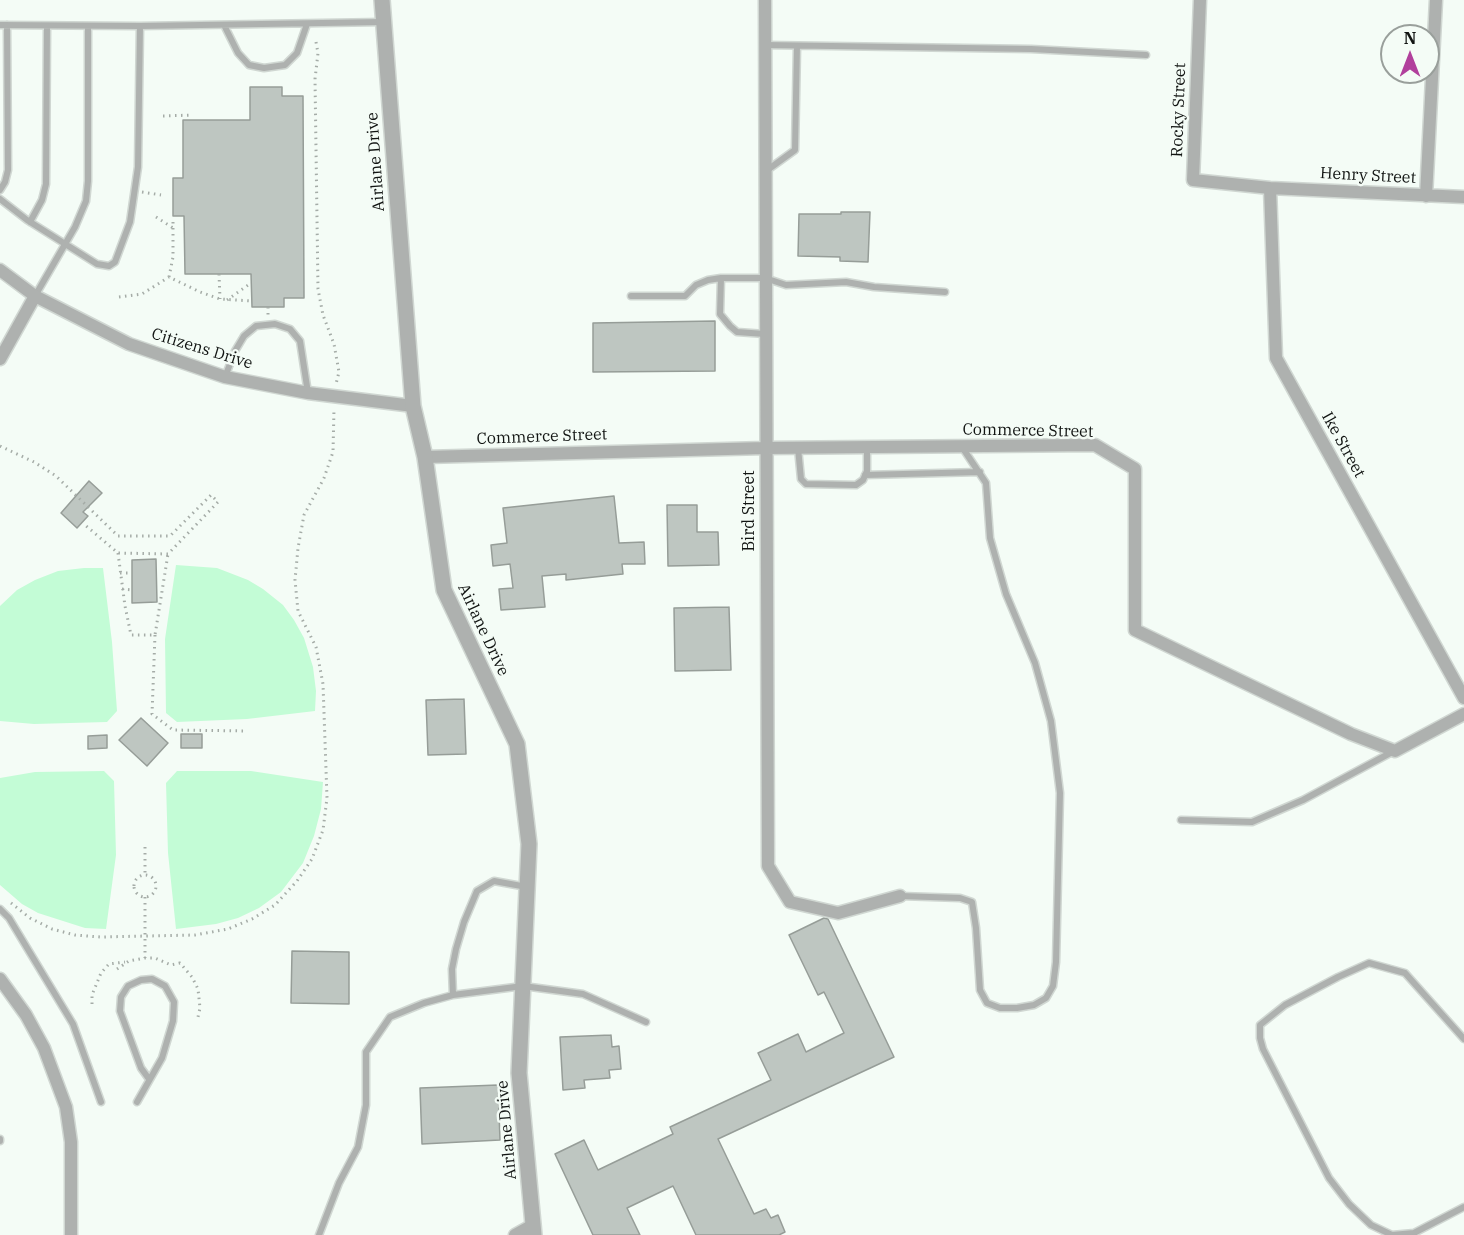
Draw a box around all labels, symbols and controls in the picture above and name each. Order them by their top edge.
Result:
north arrow [1380,24,1440,84]
text: N [1404,28,1416,48]
street label: Rocky Street [1168,62,1190,158]
street label: Airlane Drive [363,112,389,212]
street label: Henry Street [1319,164,1417,188]
street label: Citizens Drive [149,325,255,373]
street label: Ike Street [1317,409,1369,481]
street label: Commerce Street [962,420,1094,442]
street label: Commerce Street [476,425,608,449]
street label: Bird Street [739,470,759,552]
street label: Airlane Drive [453,581,513,679]
street label: Airlane Drive [493,1080,521,1180]

